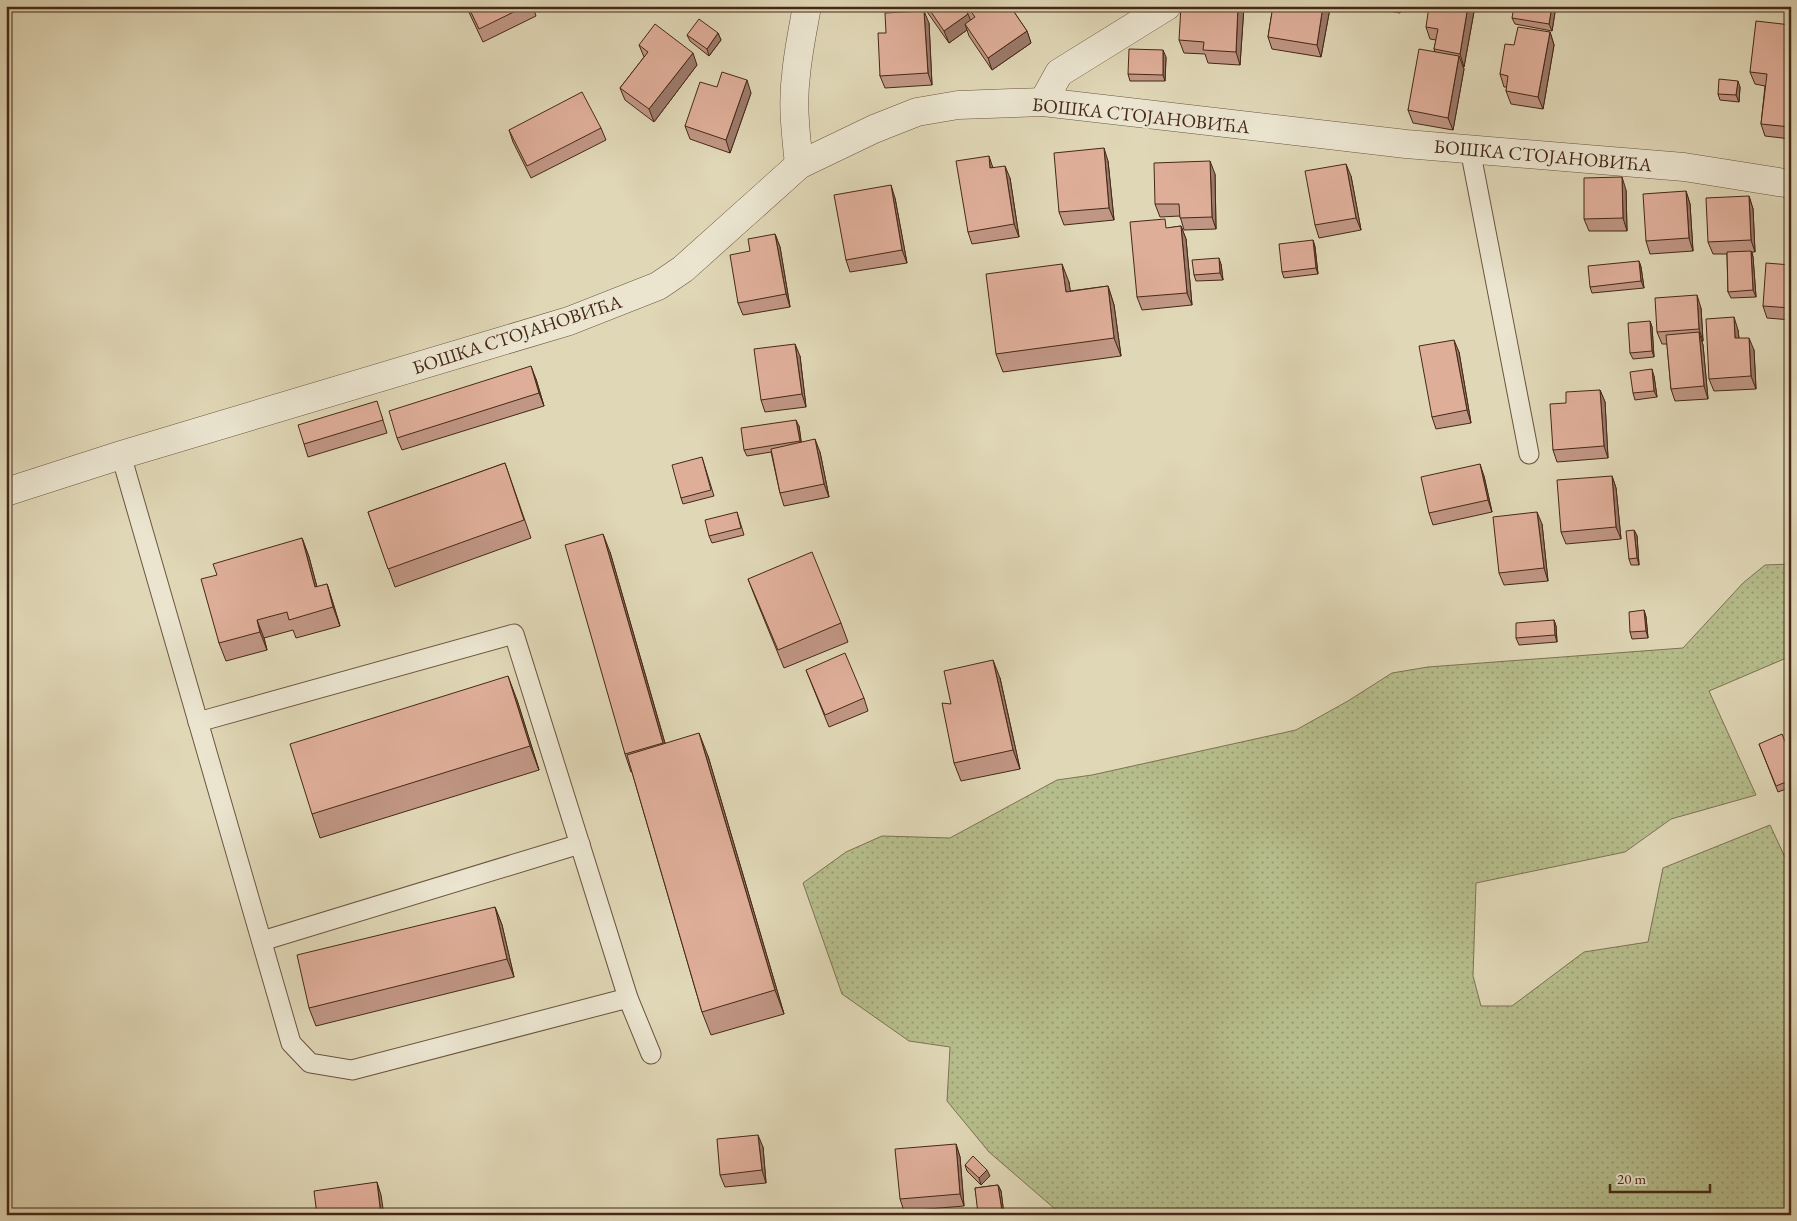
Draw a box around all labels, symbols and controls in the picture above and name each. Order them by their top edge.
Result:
street label: БОШКА СТОЈАНОВИЋА [1031,92,1252,139]
street label: БОШКА СТОЈАНОВИЋА [1433,134,1654,178]
street label: БОШКА СТОЈАНОВИЋА [409,289,626,380]
scale bar [1610,1161,1710,1193]
text: 20 m [1617,1169,1646,1188]

